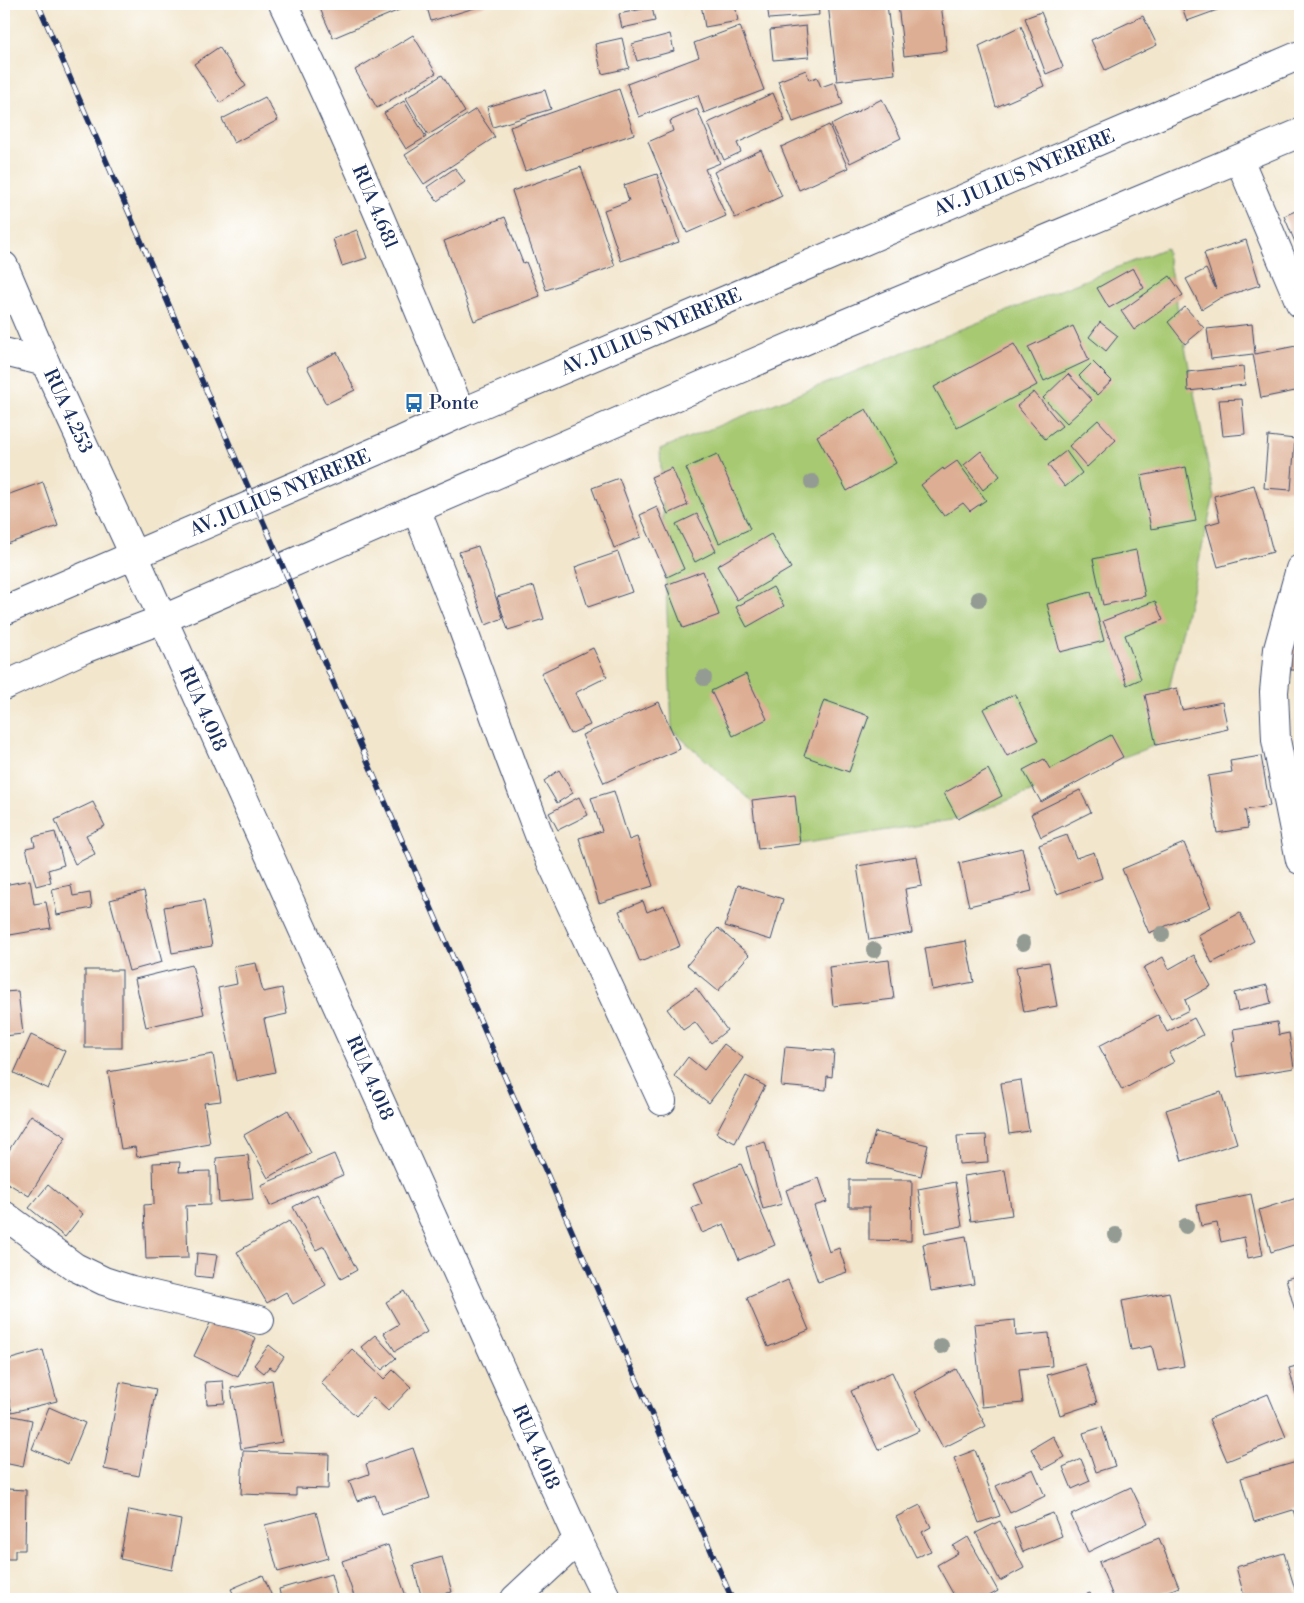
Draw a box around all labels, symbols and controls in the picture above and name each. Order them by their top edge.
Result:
street label: AV. JULIUS NYERERE [929,124,1118,222]
street label: RUA 4.681 [346,161,404,253]
street label: AV. JULIUS NYERERE [556,283,745,381]
street label: RUA 4.253 [38,365,98,457]
place label: Ponte [429,391,479,415]
bus stop icon: Ponte [403,392,425,414]
street label: AV. JULIUS NYERERE [185,444,374,542]
street label: RUA 4.018 [174,663,232,755]
street label: RUA 4.018 [341,1032,399,1124]
street label: RUA 4.018 [507,1401,565,1493]

